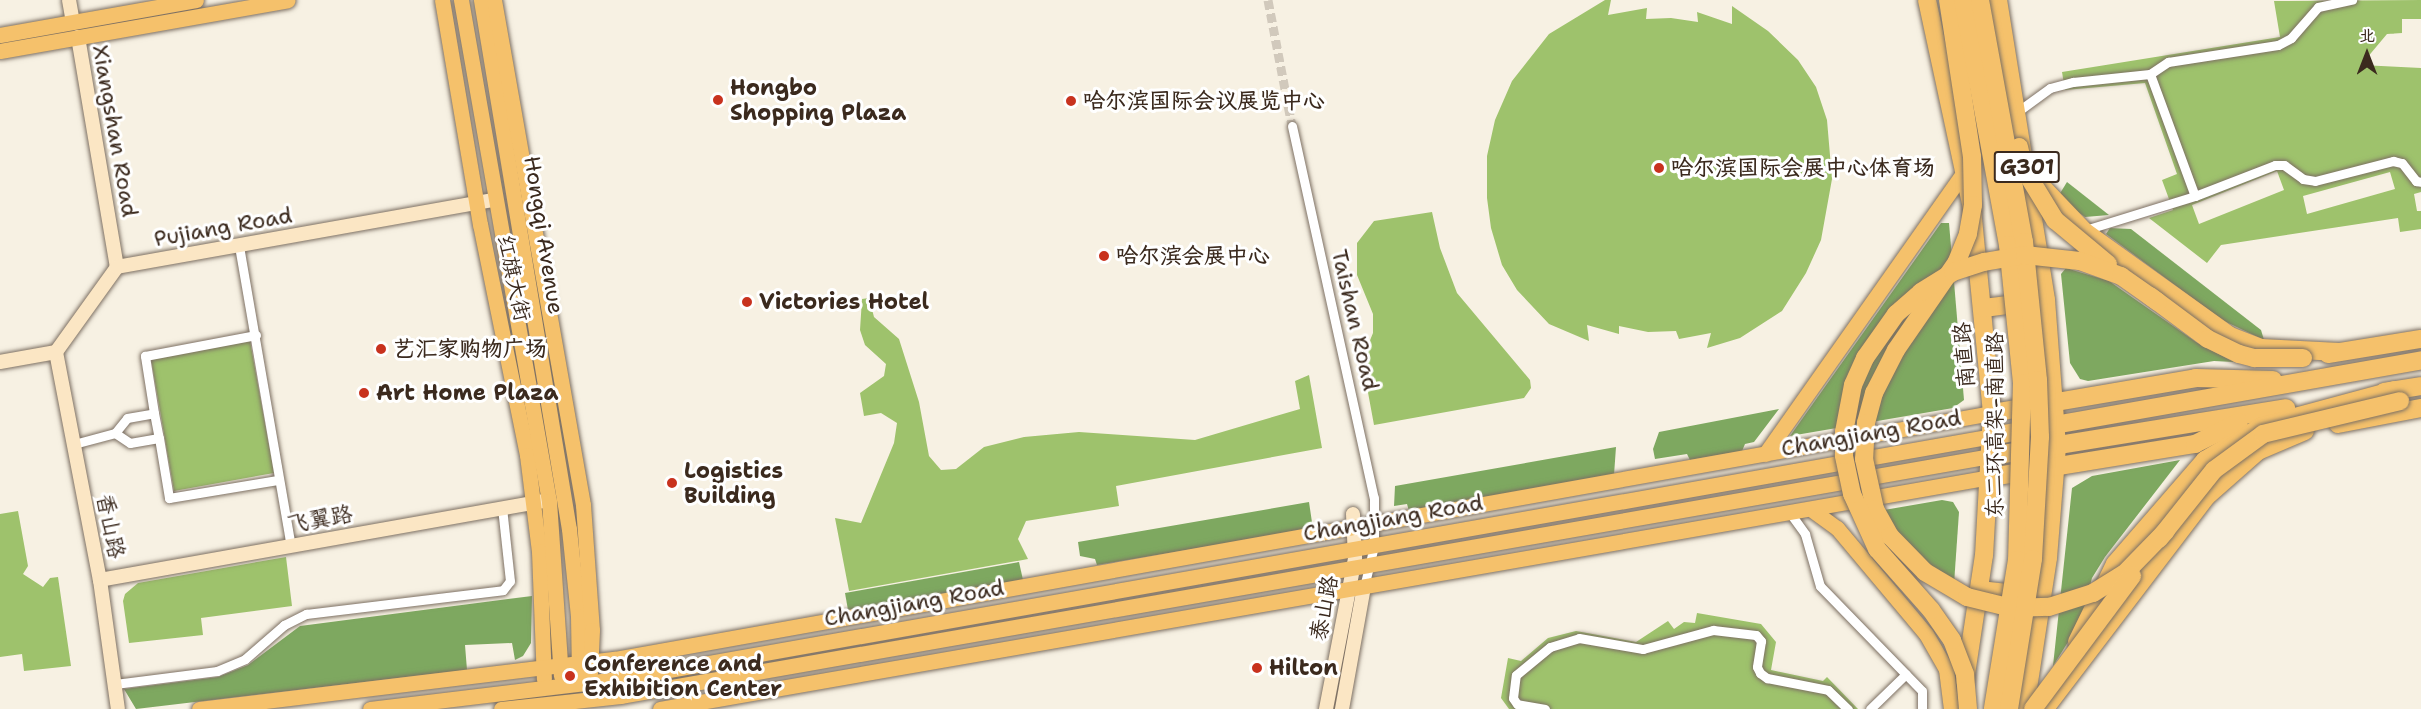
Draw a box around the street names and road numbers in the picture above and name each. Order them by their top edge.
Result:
street label: Xiangshan Road [87,43,143,219]
road number: G301 [1992,149,2062,185]
street label: Hongqi Avenue [518,154,570,316]
street label: Pujiang Road [152,202,294,252]
street label: 红旗大街 [492,232,536,324]
street label: Taishan Road [1326,247,1384,393]
street label: 南直路 [1949,321,1979,389]
street label: 东二环高架-南直路 [1982,332,2008,518]
street label: Changjiang Road [1779,404,1963,462]
street label: Changjiang Road [1301,489,1485,547]
street label: 香山路 [92,491,130,561]
street label: 飞翼路 [285,500,355,538]
street label: 泰山路 [1305,573,1343,643]
street label: Changjiang Road [822,574,1006,632]

